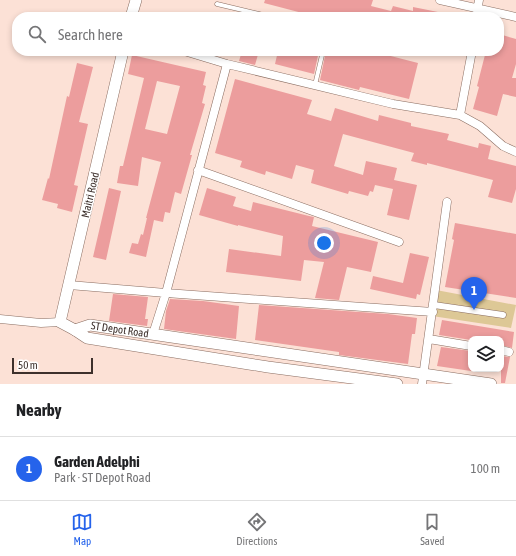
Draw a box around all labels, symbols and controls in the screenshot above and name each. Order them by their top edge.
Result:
search box [12,12,504,56]
icon: search [26,23,48,45]
text: Search here [58,26,123,43]
street label: Maitri Road [79,171,101,219]
your location [314,233,334,253]
pin: 1 [461,277,487,310]
street label: ST Depot Road [90,319,150,340]
map controls [468,336,504,372]
button: layers [468,336,504,372]
scale bar [12,356,93,375]
text: 50 m [18,359,38,371]
text: Nearby [16,400,62,420]
text: Garden Adelphi [54,453,140,470]
text: 1 [26,461,32,476]
text: 100 m [471,461,500,476]
text: Park · ST Depot Road [54,470,151,485]
tab: Map [71,511,93,547]
tab: Directions [236,511,277,547]
tab: Saved [420,511,445,547]

